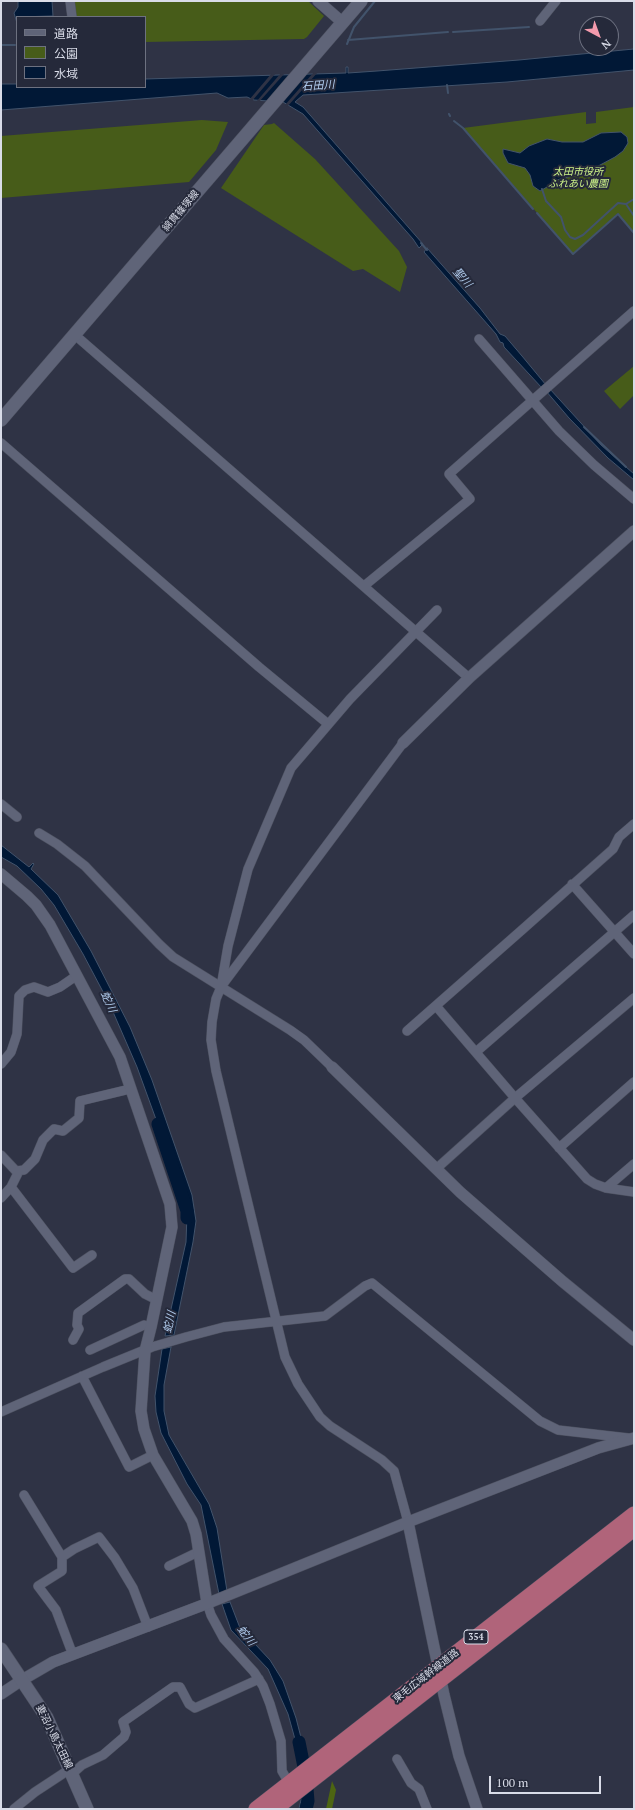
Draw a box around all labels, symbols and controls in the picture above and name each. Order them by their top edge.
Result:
legend [16,16,146,88]
north arrow [579,16,619,56]
text: 道路 [54,26,78,41]
text: N [598,36,614,52]
text: 公園 [54,46,78,61]
text: 水域 [54,66,78,81]
water label: 石田川 [301,78,335,94]
park label: 太田市役所 ふれあい農園 [548,166,608,190]
street label: 綿貫篠塚線 [160,188,202,234]
water label: 聖川 [450,265,474,291]
water label: 蛇川 [97,989,119,1015]
water label: 蛇川 [161,1310,179,1334]
water label: 蛇川 [234,1623,258,1649]
road number: 354 [464,1630,488,1644]
street label: 東毛広域幹線道路 [391,1647,461,1705]
street label: 妻沼小島太田線 [33,1703,75,1771]
scale bar [491,1768,603,1794]
text: 100 m [496,1775,528,1790]

